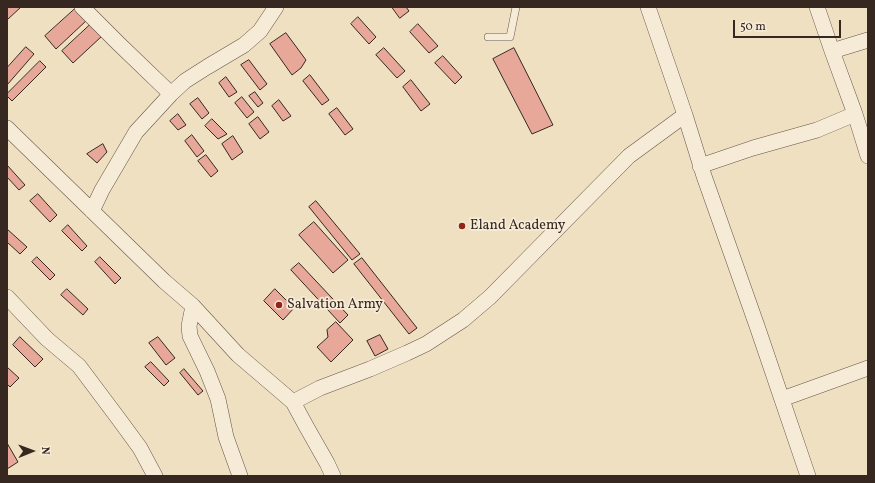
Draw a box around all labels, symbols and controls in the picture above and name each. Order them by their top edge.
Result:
scale bar [735,12,843,38]
text: 50 m [740,19,766,35]
place label: Eland Academy [470,218,565,234]
marker: Eland Academy [457,221,467,231]
place label: Salvation Army [287,297,383,313]
marker: Salvation Army [274,300,284,310]
north arrow [12,431,52,471]
text: N [37,447,52,455]

